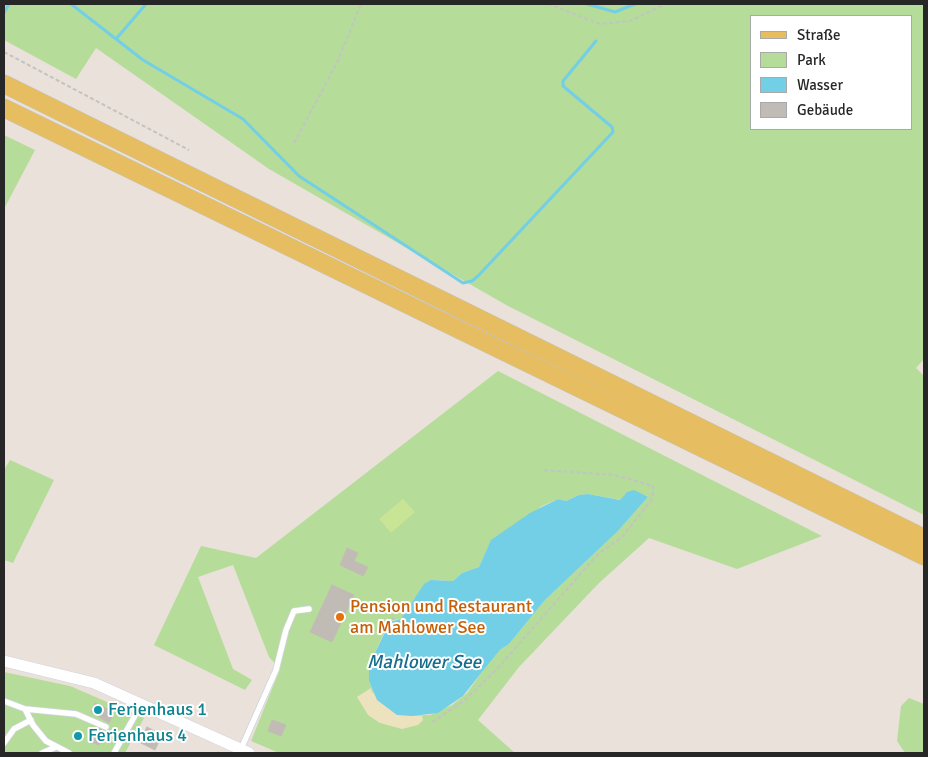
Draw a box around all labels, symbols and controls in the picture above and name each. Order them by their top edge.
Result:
legend [750,15,913,130]
text: Straße [797,26,841,44]
text: Park [797,51,826,69]
text: Wasser [797,76,843,94]
text: Gebäude [797,101,853,119]
place label: Pension und Restaurant am Mahlower See [350,596,532,638]
marker: Pension und Restaurant am Mahlower See [334,611,346,623]
water label: Mahlower See [367,652,481,674]
place label: Ferienhaus 1 [108,699,207,721]
marker: Ferienhaus 1 [92,704,104,716]
place label: Ferienhaus 4 [88,725,187,747]
marker: Ferienhaus 4 [72,730,84,742]

